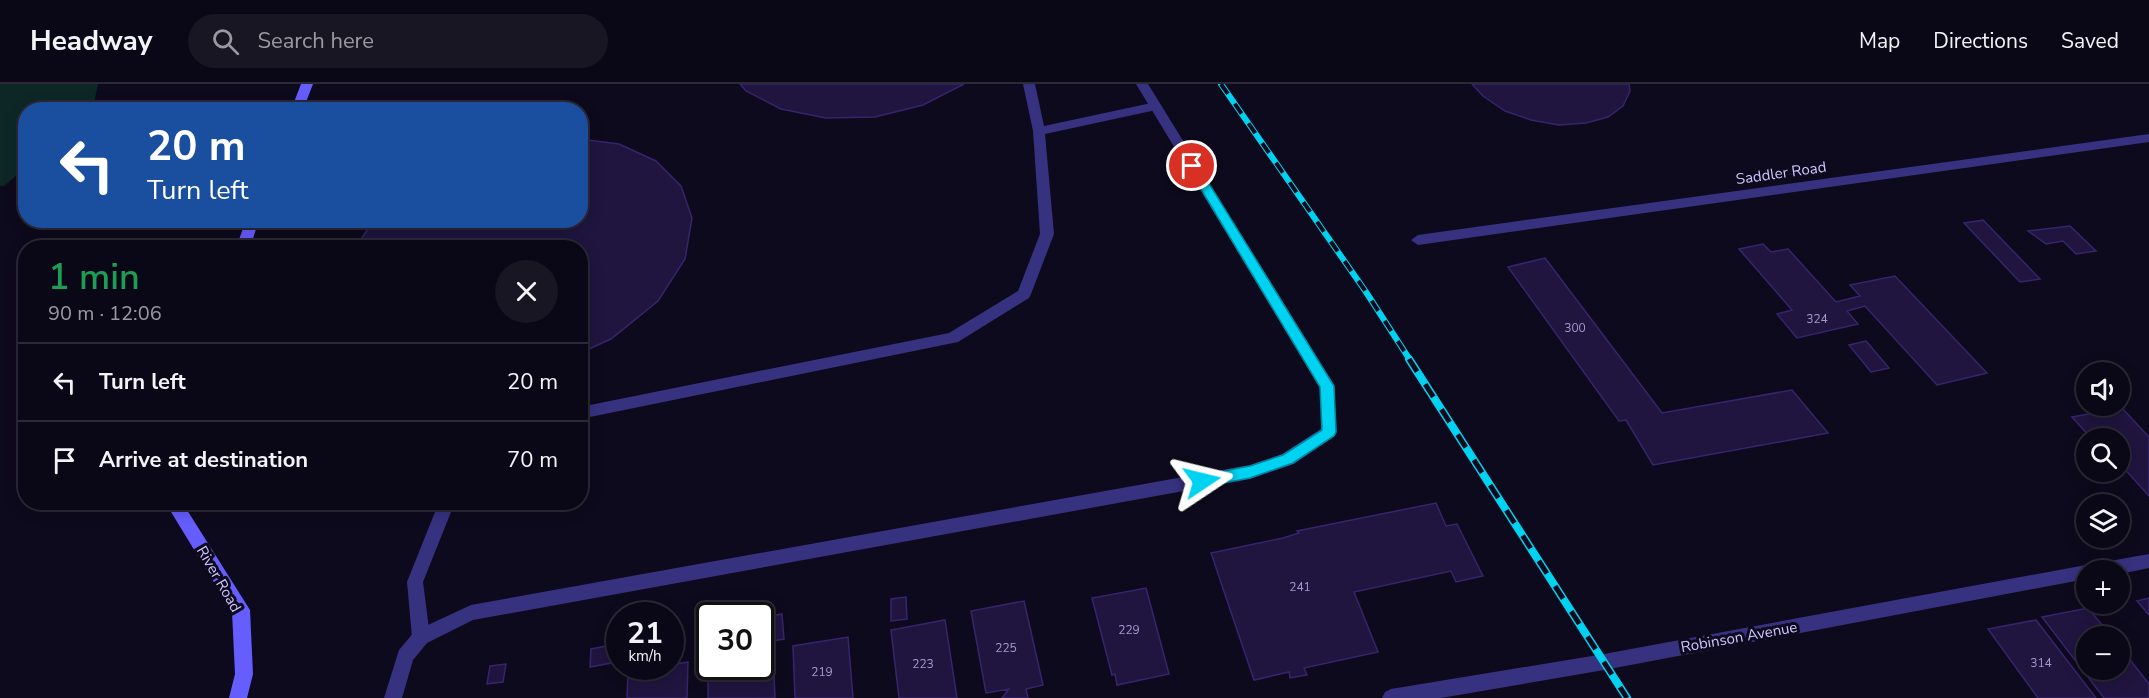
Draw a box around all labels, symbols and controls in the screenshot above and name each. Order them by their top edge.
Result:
search box [188,14,608,68]
text: Headway [30,22,152,60]
icon: search [209,25,242,58]
text: Search here [257,26,374,56]
text: Map [1859,27,1900,55]
text: Directions [1933,27,2028,55]
text: Saved [2061,27,2119,55]
text: 20 m [147,118,246,175]
icon: left [48,126,126,204]
pin [1166,140,1217,191]
icon: arrive [1175,149,1208,182]
street label: Saddler Road [1734,157,1828,189]
text: Turn left [147,172,248,209]
text: 1 min [48,253,140,302]
button: close [495,260,558,323]
text: 90 m · 12:06 [48,300,162,327]
house number: 324 [1806,311,1828,327]
house number: 300 [1564,320,1586,336]
map controls [2076,362,2130,680]
button: sound [2076,362,2130,416]
icon: left [48,366,81,399]
text: Turn left [99,367,186,397]
text: 20 m [507,367,558,397]
button: search [2076,428,2130,482]
icon: arrive [48,444,81,477]
text: Arrive at destination [99,445,308,475]
text: 70 m [507,445,558,475]
position arrow [1170,449,1234,513]
button: layers [2076,494,2130,548]
street label: River Road [192,542,246,616]
button: + [2076,560,2130,614]
house number: 241 [1289,579,1311,595]
speed limit sign: 30 [696,602,774,680]
text: 21 [627,613,663,654]
street label: Robinson Avenue [1679,617,1799,657]
house number: 229 [1118,622,1140,638]
button: − [2076,626,2130,680]
house number: 225 [995,640,1017,656]
text: km/h [628,646,662,666]
house number: 314 [2030,655,2052,671]
house number: 223 [912,656,934,672]
house number: 219 [811,664,833,680]

